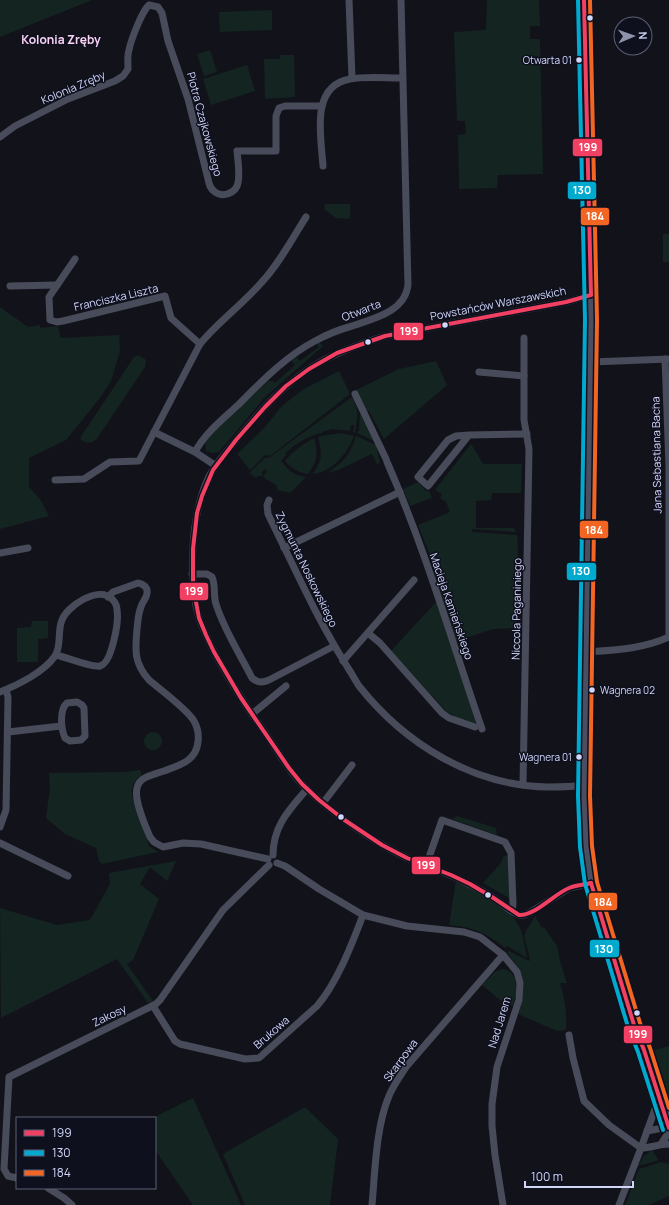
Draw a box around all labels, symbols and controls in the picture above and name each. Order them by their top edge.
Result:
unlabelled marker [585,13,595,23]
north arrow [613,16,653,56]
district label: Kolonia Zręby [21,31,101,48]
text: N [636,31,651,40]
place label: Otwarta 01 [523,53,572,67]
marker: Otwarta 01 [574,55,584,65]
street label: Kolonia Zręby [39,67,108,107]
street label: Piotra Czajkowskiego [184,70,226,178]
line badge: 199 [572,138,603,157]
text: 199 [579,139,597,154]
line badge: 130 [567,181,597,200]
text: 130 [573,182,591,197]
line badge: 184 [580,207,610,226]
text: 184 [586,208,604,223]
street label: Franciszka Liszta [72,280,160,314]
street label: Powstańców Warszawskich [429,282,567,324]
street label: Otwarta [339,296,383,324]
unlabelled marker [440,320,450,330]
line badge: 199 [393,322,424,341]
text: 199 [400,323,418,338]
unlabelled marker [363,337,373,347]
street label: Jana Sebastiana Bacha [647,396,665,514]
street label: Zygmunta Noskowskiego [272,509,342,630]
line badge: 184 [579,520,609,539]
text: 184 [585,522,603,537]
street label: Macieja Kamieńskiego [427,551,477,662]
street label: Niccola Paganiniego [508,557,524,660]
line badge: 130 [566,562,597,581]
text: 130 [572,563,590,578]
line badge: 199 [179,582,209,601]
text: 199 [185,583,203,598]
place label: Wagnera 02 [600,683,655,697]
marker: Wagnera 02 [587,685,597,695]
place label: Wagnera 01 [519,750,572,764]
marker: Wagnera 01 [574,752,584,762]
unlabelled marker [336,812,346,822]
line badge: 199 [411,856,441,875]
text: 199 [417,857,435,872]
unlabelled marker [483,890,493,900]
line badge: 184 [588,892,618,911]
text: 184 [594,894,612,909]
line badge: 130 [589,939,620,958]
text: 130 [595,941,613,956]
street label: Nad Jarem [484,994,514,1050]
street label: Zakosy [90,1000,129,1030]
unlabelled marker [632,1008,642,1018]
street label: Brukowa [250,1012,292,1052]
line badge: 199 [623,1025,653,1044]
text: 199 [629,1026,647,1041]
street label: Skarpowa [379,1036,421,1084]
legend [16,1117,156,1189]
text: 199 [52,1124,72,1141]
text: 130 [52,1144,71,1161]
scale bar [525,1163,633,1189]
text: 184 [52,1164,71,1181]
text: 100 m [531,1168,563,1185]

